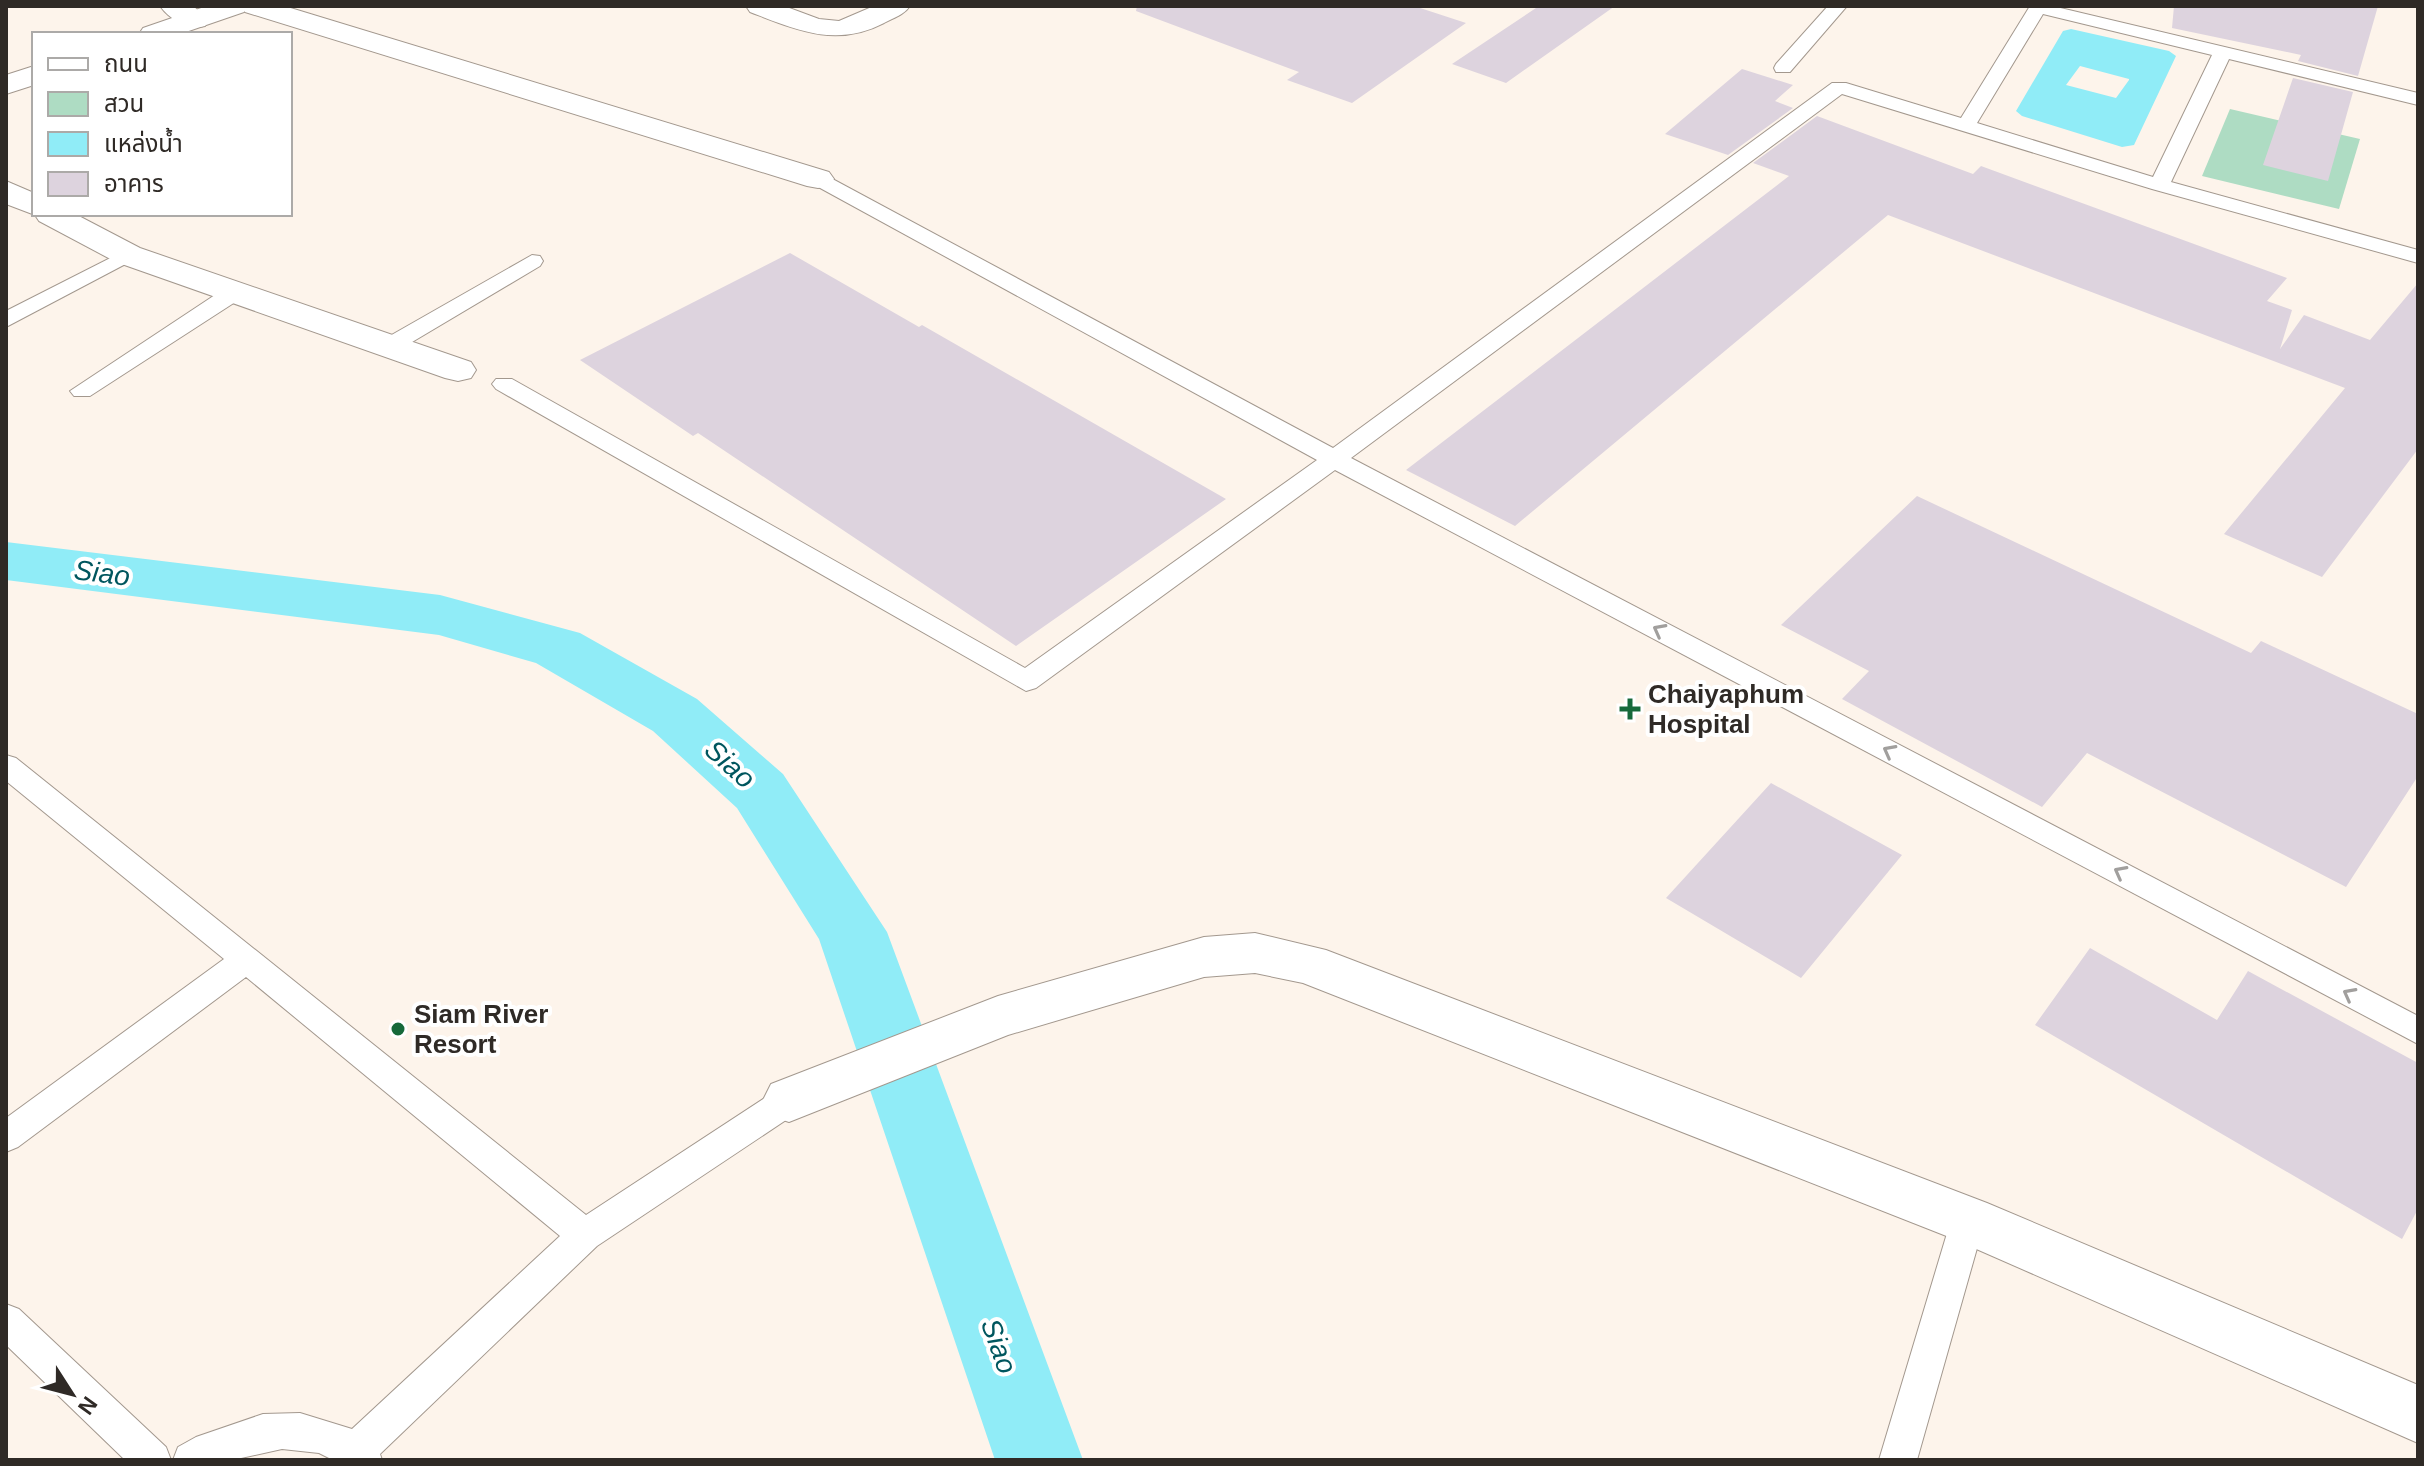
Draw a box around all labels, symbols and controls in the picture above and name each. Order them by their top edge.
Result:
legend [32,32,292,216]
text: ถนน [104,50,148,77]
text: สวน [104,90,144,117]
text: แหล่งน้ำ [104,127,183,157]
text: อาคาร [104,170,164,197]
water label: Siao [72,554,132,592]
one-way arrow [1653,624,1668,639]
place label: Chaiyaphum Hospital [1648,679,1804,739]
marker: Chaiyaphum Hospital [1619,698,1641,720]
water label: Siao [699,734,761,794]
one-way arrow [1883,745,1898,760]
one-way arrow [2114,866,2128,882]
one-way arrow [2343,988,2358,1004]
place label: Siam River Resort [414,999,548,1059]
marker: Siam River Resort [389,1020,407,1038]
water label: Siao [975,1314,1023,1378]
north arrow [32,1354,112,1434]
text: N [73,1392,103,1419]

